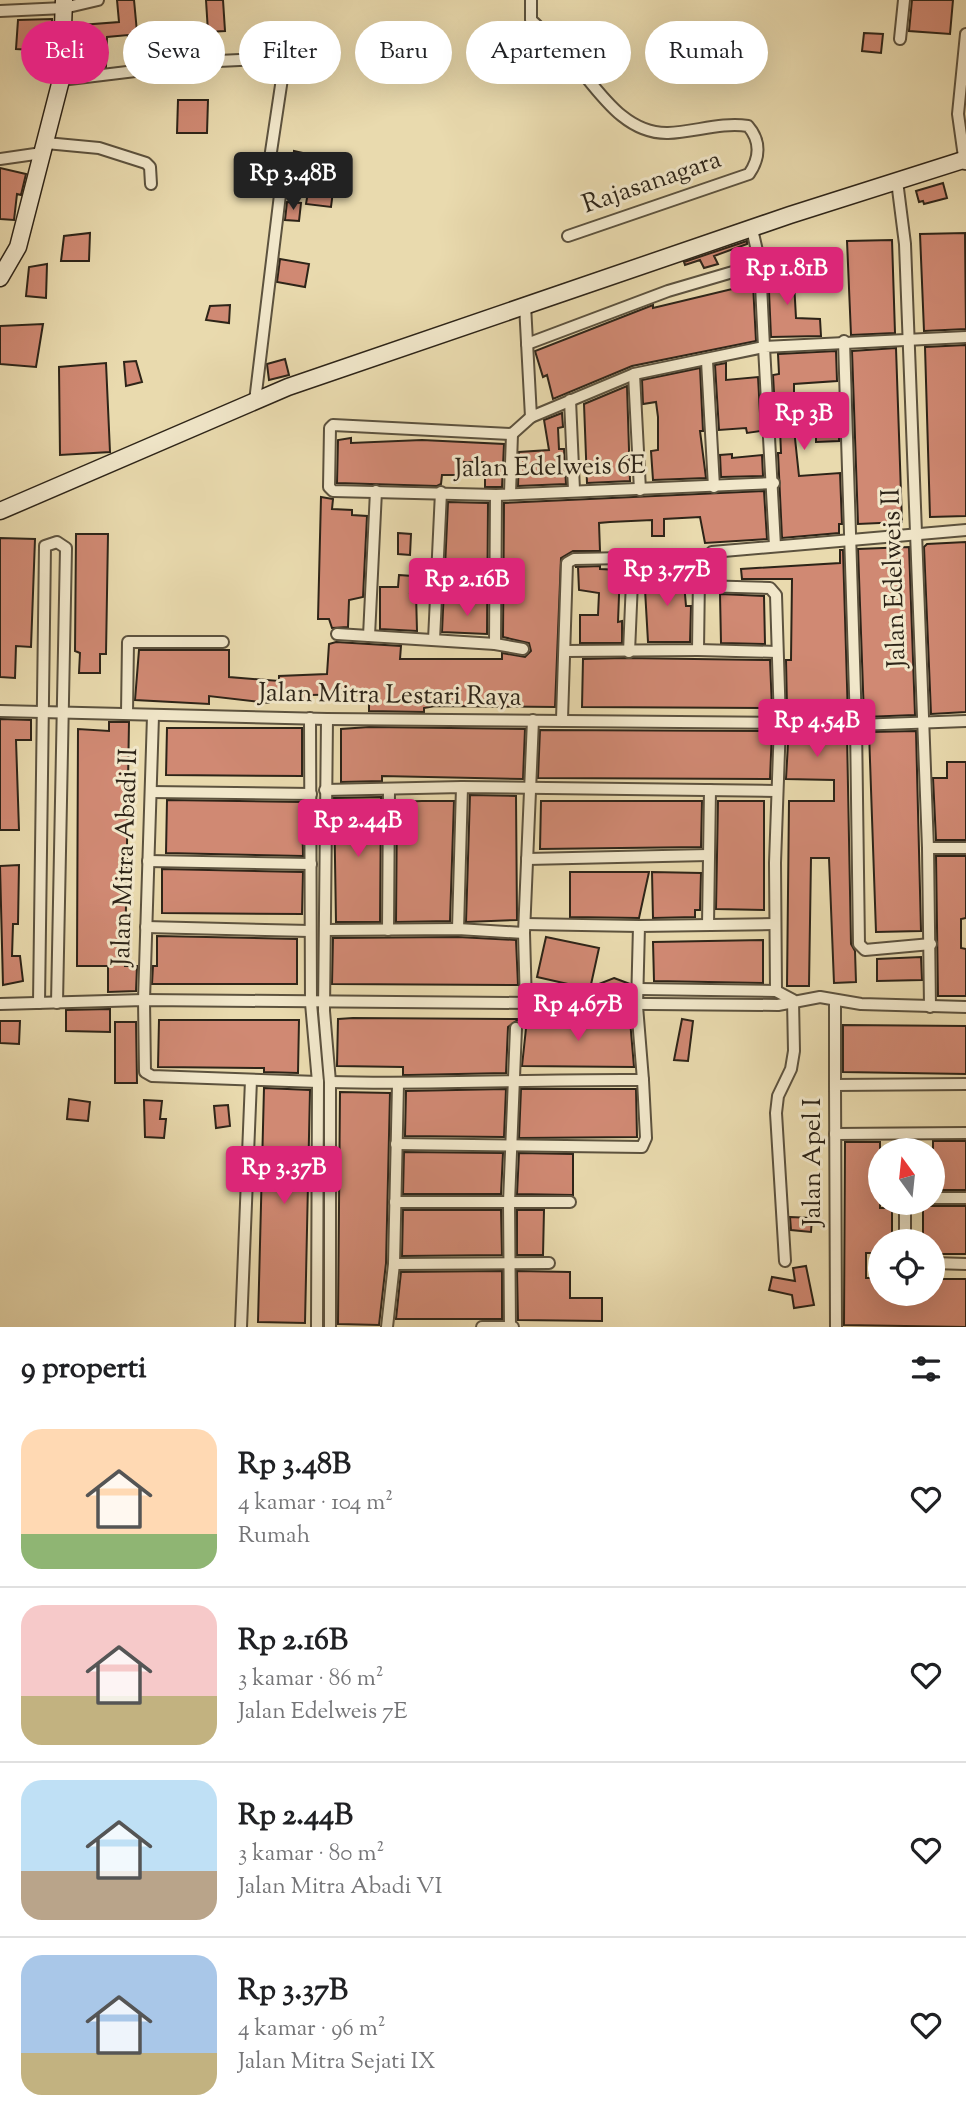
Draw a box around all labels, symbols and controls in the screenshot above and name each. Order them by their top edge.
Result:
chip: Beli [21,21,109,84]
chip: Sewa [123,21,225,84]
chip: Filter [239,21,341,84]
chip: Baru [355,21,452,84]
chip: Apartemen [466,21,631,84]
chip: Rumah [645,21,768,84]
street label: Rajasanagara [578,142,726,224]
pin: Rp 3.48B [221,152,365,212]
text: Rp 3.48B [250,158,336,191]
pin: Rp 1.81B [715,247,859,307]
text: Rp 1.81B [746,253,828,286]
pin: Rp 3B [755,392,853,452]
text: Rp 3B [775,398,833,431]
street label: Jalan Edelweis 6E [452,448,646,488]
street label: Jalan Edelweis II [873,487,917,670]
pin: Rp 3.77B [595,548,739,608]
text: Rp 3.77B [624,554,710,587]
pin: Rp 2.16B [395,558,539,618]
text: Rp 2.16B [425,564,509,597]
street label: Jalan Mitra Lestari Raya [256,675,522,717]
pin: Rp 4.54B [745,700,889,759]
text: Rp 4.54B [774,705,860,738]
street label: Jalan Mitra Abadi II [104,747,148,969]
pin: Rp 2.44B [286,800,430,859]
text: Rp 2.44B [314,805,402,838]
pin: Rp 4.67B [506,984,650,1043]
text: Rp 4.67B [534,989,622,1022]
street label: Jalan Apel I [795,1097,832,1228]
north arrow [868,1138,945,1214]
map controls [868,1138,945,1306]
pin: Rp 3.37B [212,1146,356,1206]
text: Rp 3.37B [242,1152,326,1185]
button: locate [868,1229,945,1306]
text: 9 properti [21,1348,147,1391]
icon: filters [907,1350,945,1388]
text: Rp 3.48B [238,1444,351,1487]
icon: home [77,1457,161,1541]
icon: heart [907,1480,945,1518]
text: 4 kamar · 104 m² [238,1487,393,1520]
text: Rumah [238,1520,310,1553]
text: Rp 2.16B [238,1620,348,1663]
icon: home [77,1633,161,1717]
icon: heart [907,1656,945,1694]
text: 3 kamar · 86 m² [238,1663,383,1696]
text: Jalan Edelweis 7E [238,1696,407,1729]
text: Rp 2.44B [238,1795,353,1838]
icon: home [77,1808,161,1892]
icon: heart [907,1831,945,1869]
text: 3 kamar · 80 m² [238,1838,384,1871]
text: Jalan Mitra Abadi VI [238,1871,442,1904]
text: Rp 3.37B [238,1970,348,2013]
icon: home [77,1983,161,2067]
icon: heart [907,2006,945,2044]
text: 4 kamar · 96 m² [238,2013,385,2046]
text: Jalan Mitra Sejati IX [238,2046,435,2079]

